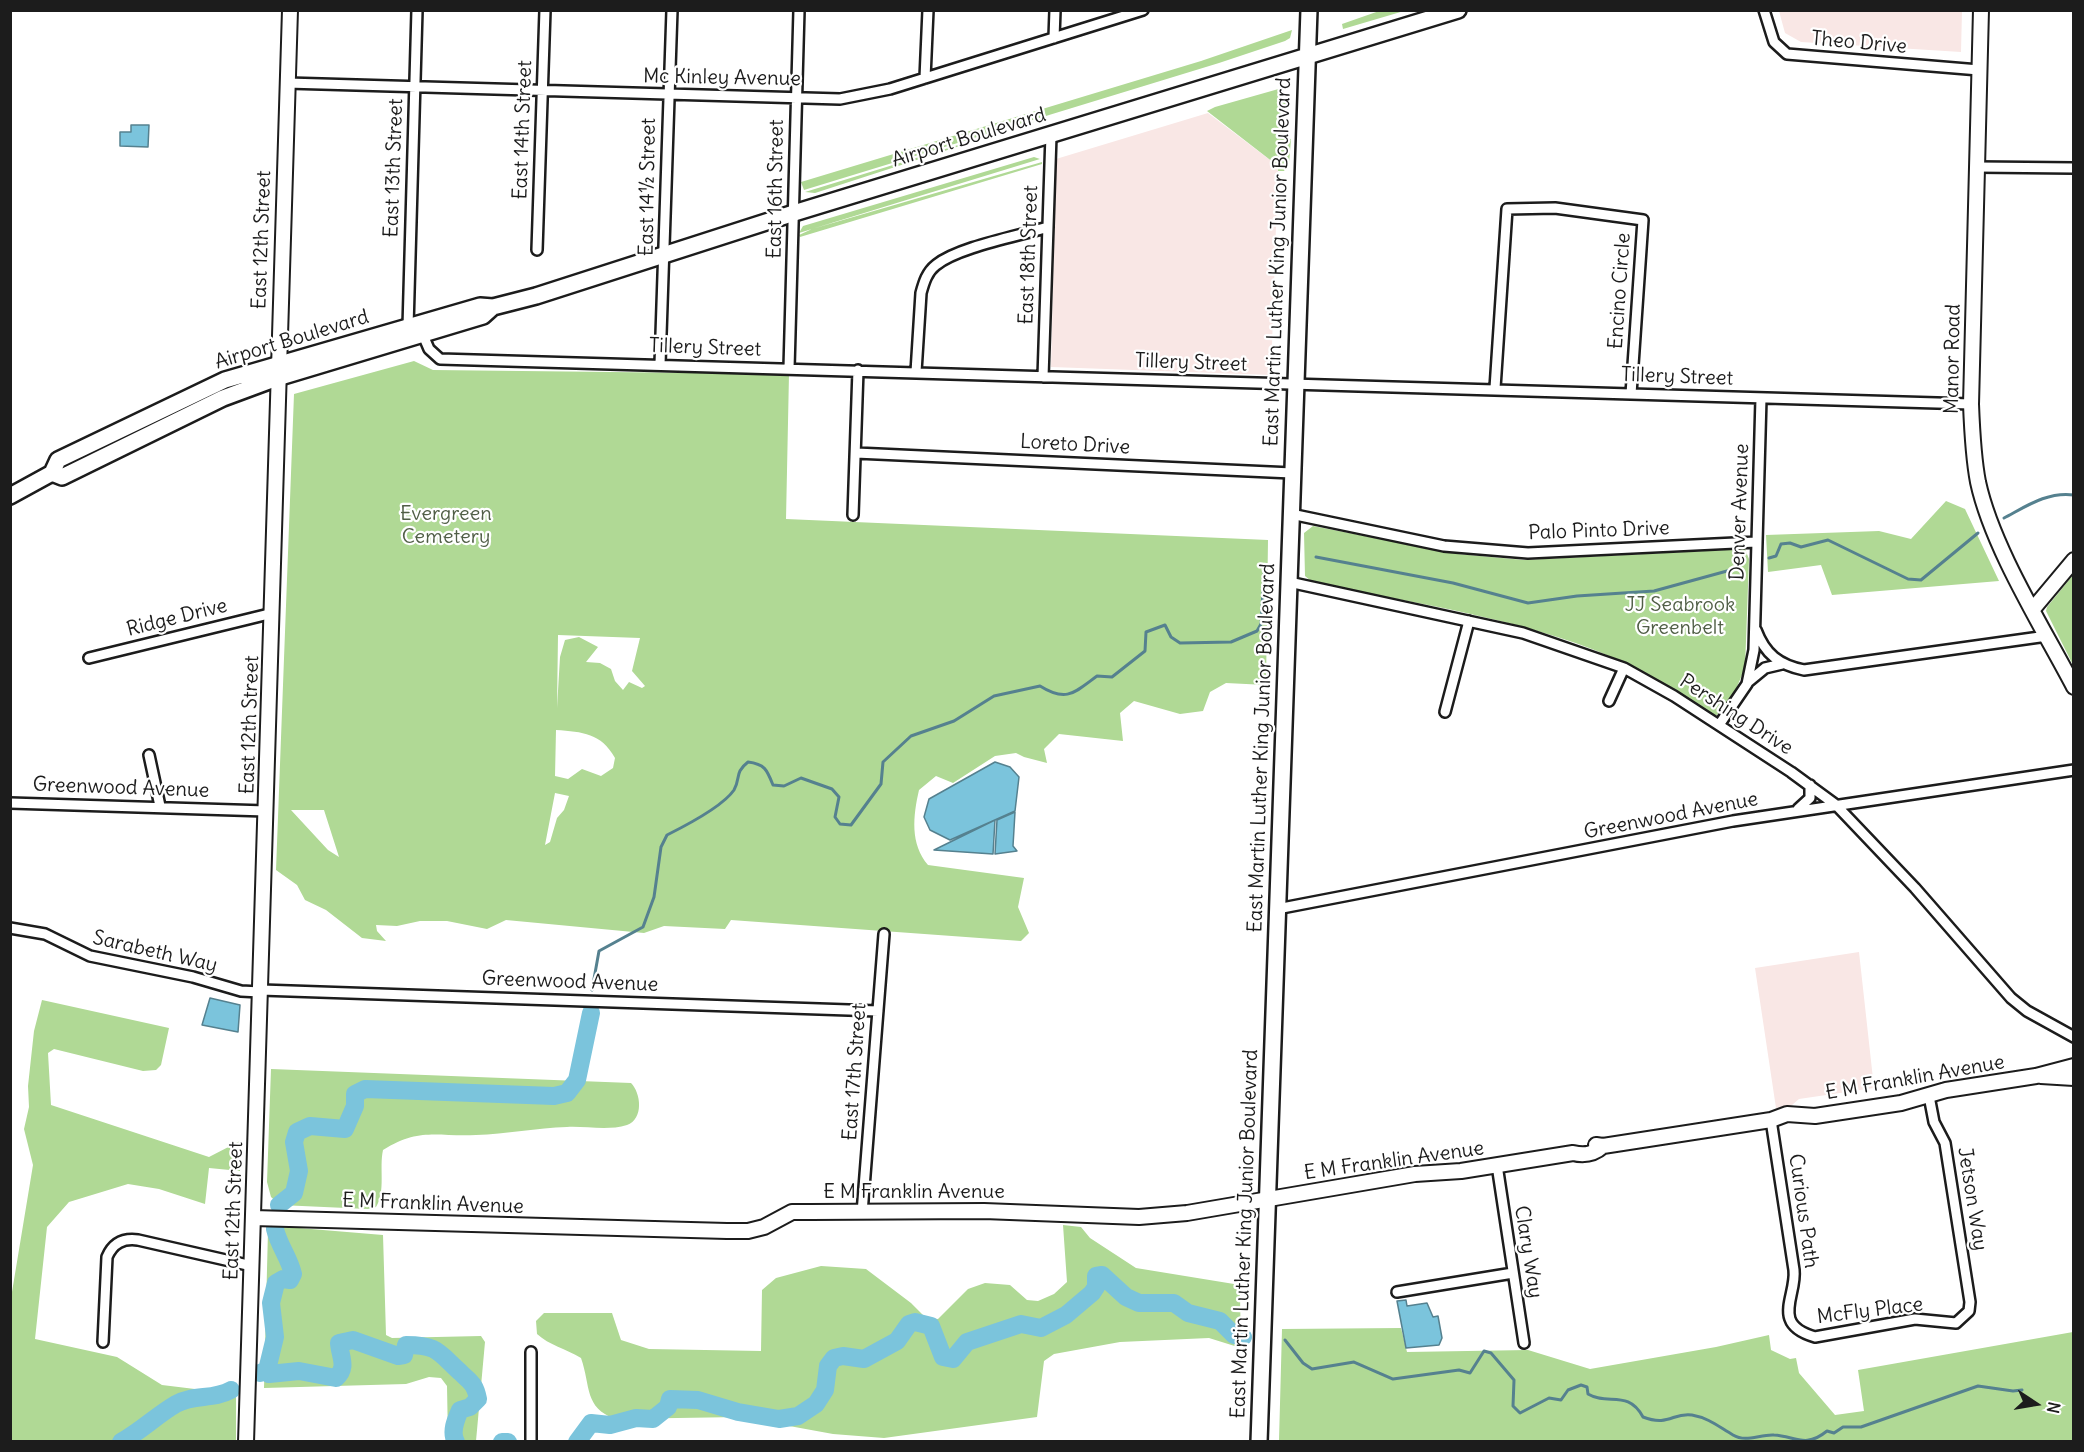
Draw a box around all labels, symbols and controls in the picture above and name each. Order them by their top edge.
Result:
street label: Theo Drive [1810,27,1908,59]
street label: East 14th Street [509,60,537,200]
street label: Mc Kinley Avenue [643,65,801,91]
street label: East Martin Luther King Junior Boulevard [1260,77,1296,447]
street label: East 13th Street [380,98,408,238]
street label: Airport Boulevard [889,103,1049,173]
street label: East 14½ Street [635,118,661,256]
street label: East 16th Street [763,119,789,259]
street label: East 12th Street [248,170,276,310]
street label: East 18th Street [1015,185,1043,325]
street label: Encino Circle [1604,232,1636,350]
street label: Manor Road [1940,304,1966,414]
street label: Airport Boulevard [212,305,372,375]
street label: Tillery Street [648,334,762,362]
street label: Tillery Street [1134,349,1248,377]
street label: Tillery Street [1620,363,1734,391]
street label: Loreto Drive [1019,430,1131,460]
street label: Denver Avenue [1726,443,1754,581]
park label: Evergreen Cemetery [400,502,492,549]
street label: Palo Pinto Drive [1528,517,1670,545]
street label: East Martin Luther King Junior Boulevard [1244,563,1280,933]
park label: JJ Seabrook Greenbelt [1625,593,1735,640]
street label: Ridge Drive [124,594,230,642]
street label: East 12th Street [236,655,264,795]
street label: Pershing Drive [1675,670,1797,760]
street label: Greenwood Avenue [32,773,210,803]
street label: Greenwood Avenue [1582,787,1760,845]
street label: Sarabeth Way [90,926,220,978]
street label: Greenwood Avenue [481,967,659,997]
street label: East 17th Street [838,1003,872,1141]
street label: East Martin Luther King Junior Boulevard [1227,1049,1263,1419]
street label: E M Franklin Avenue [1824,1050,2006,1106]
street label: E M Franklin Avenue [1302,1136,1486,1186]
street label: East 12th Street [220,1141,248,1281]
street label: Jetson Way [1952,1145,1992,1253]
street label: Curious Path [1783,1152,1823,1270]
street label: E M Franklin Avenue [823,1180,1005,1204]
street label: E M Franklin Avenue [342,1189,524,1219]
street label: Clary Way [1509,1204,1547,1300]
street label: McFly Place [1816,1293,1924,1329]
north arrow [2006,1374,2066,1434]
text: N [2043,1400,2065,1415]

